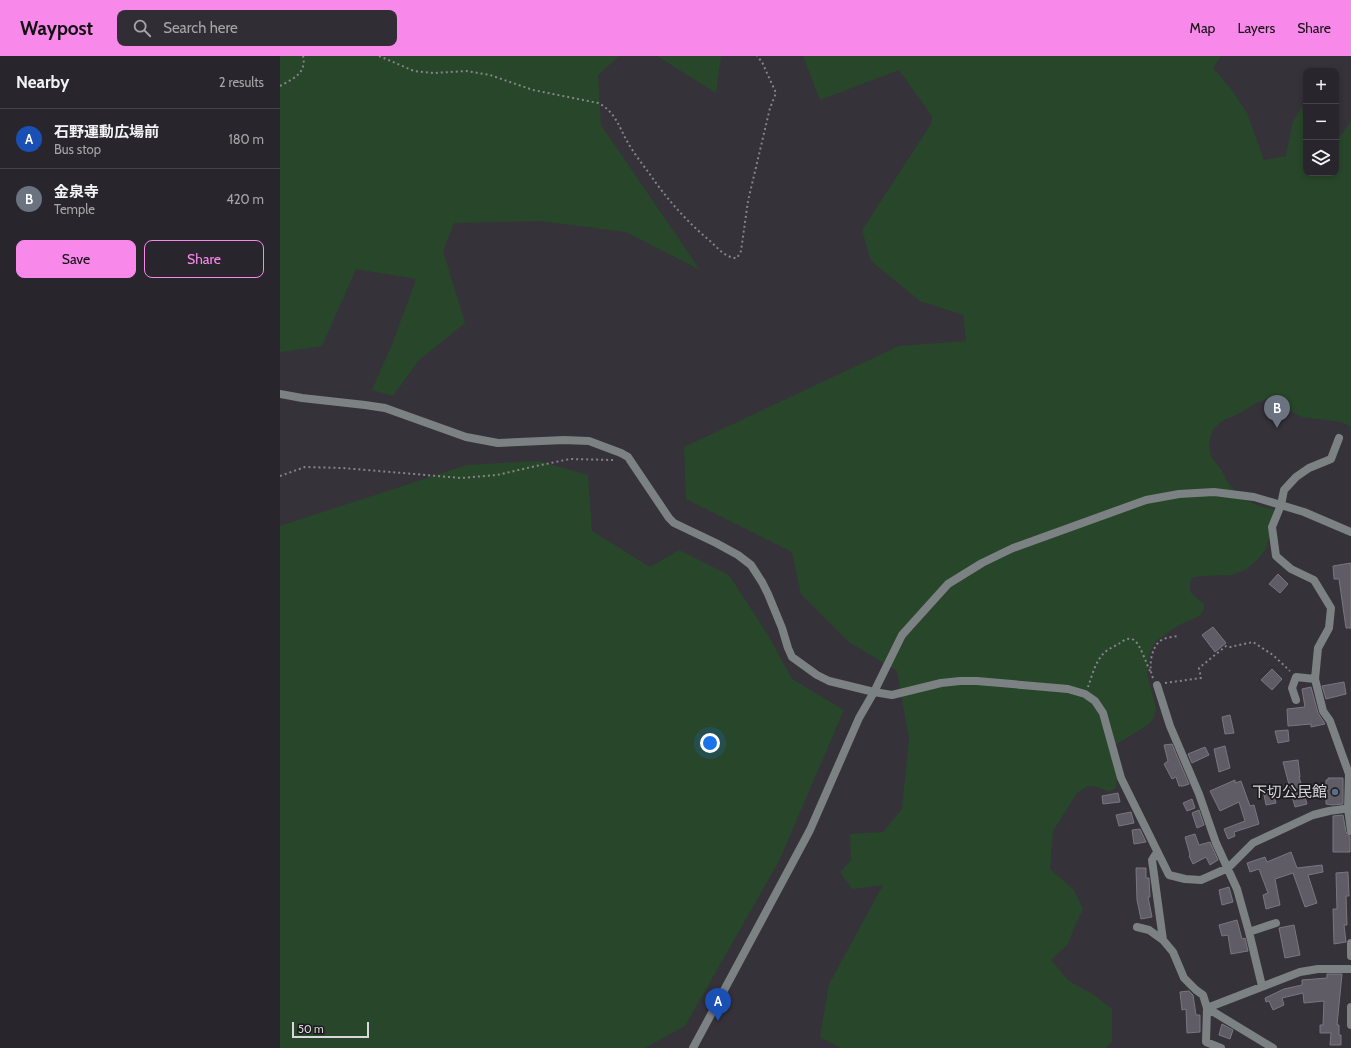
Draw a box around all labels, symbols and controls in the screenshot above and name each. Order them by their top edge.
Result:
search box [117,10,397,46]
text: Waypost [20,17,93,40]
icon: search [131,17,153,39]
text: Search here [163,19,238,37]
text: Map [1190,19,1215,37]
text: Layers [1237,19,1275,37]
text: Share [1297,19,1331,37]
map controls [1303,68,1339,176]
button: + [1303,68,1339,104]
text: Nearby [16,72,69,92]
text: 2 results [219,74,264,90]
button: − [1303,104,1339,140]
text: 石野運動広場前 [54,123,159,141]
text: A [25,131,33,147]
text: 180 m [228,131,264,147]
button: layers [1303,140,1339,176]
text: Bus stop [54,141,101,157]
text: 金泉寺 [54,183,99,201]
text: B [25,191,33,207]
text: 420 m [226,191,264,207]
text: Temple [54,201,95,217]
button: Save [16,240,136,278]
button: Share [144,240,264,278]
pin: B [1264,395,1290,428]
your location [700,733,720,753]
place label: 下切公民館 [1252,783,1327,801]
marker: 下切公民館 [1330,787,1340,797]
pin: A [705,988,731,1021]
scale bar [292,1020,369,1039]
text: 50 m [298,1022,324,1036]

